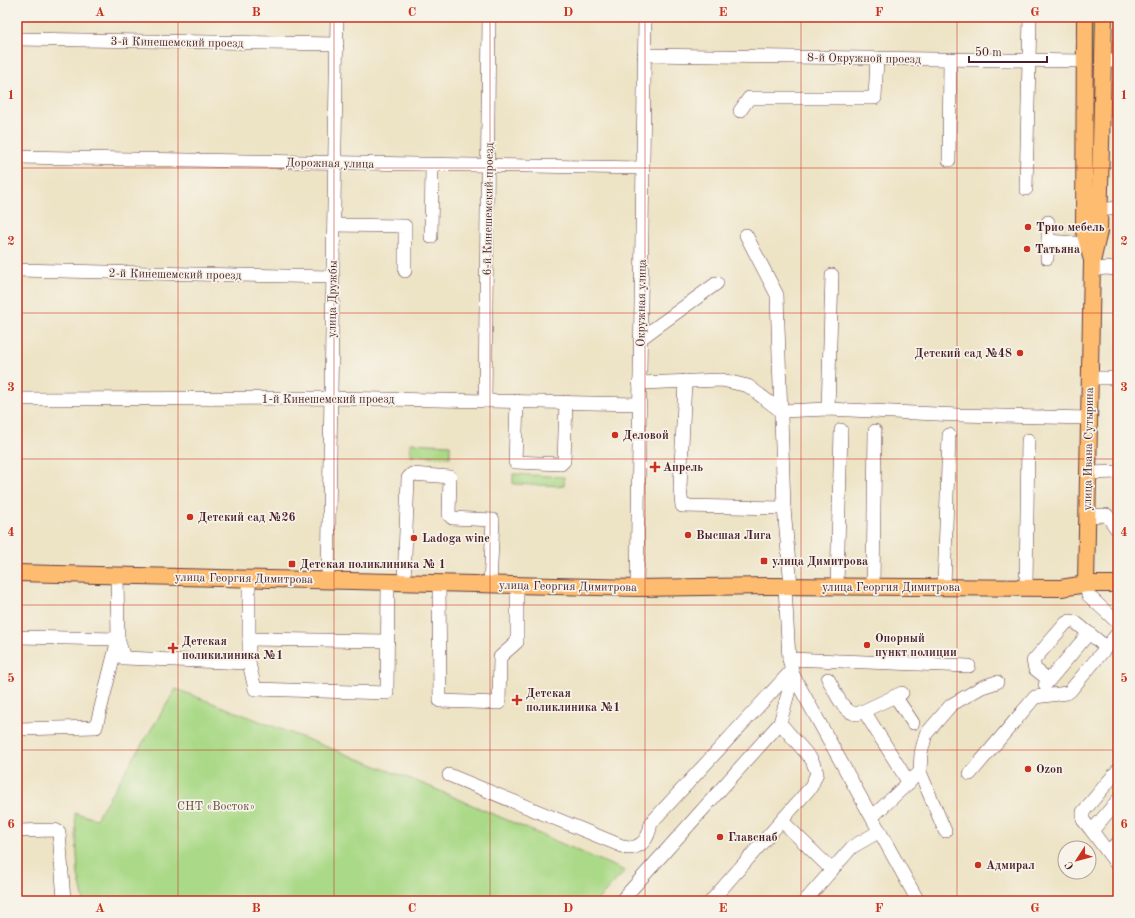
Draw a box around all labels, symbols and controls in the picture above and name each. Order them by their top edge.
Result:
text: A [95,6,105,19]
text: B [251,6,261,19]
text: C [408,6,416,19]
text: D [563,6,573,19]
text: E [719,6,728,19]
text: F [875,6,884,19]
text: G [1030,6,1040,19]
street label: 3-й Кинешемский проезд [110,36,244,50]
scale bar [969,38,1047,64]
text: 50 m [975,46,1002,59]
street label: 8-й Окружной проезд [807,52,921,66]
text: 1 [7,89,15,102]
text: 1 [1120,89,1128,102]
street label: 6-й Кинешемский проезд [482,142,496,276]
street label: Дорожная улица [286,157,374,171]
marker: Трио мебель [1023,222,1033,232]
place label: Трио мебель [1036,222,1105,234]
text: 2 [7,235,15,248]
text: 2 [1120,235,1128,248]
marker: Татьяна [1022,244,1032,254]
place label: Татьяна [1035,244,1080,256]
street label: Окружная улица [635,259,649,347]
street label: улица Дружбы [326,260,340,338]
street label: 2-й Кинешемский проезд [108,268,242,282]
place label: Детский сад №48 [915,348,1012,360]
marker: Детский сад №48 [1015,348,1025,358]
text: 3 [7,381,15,394]
text: 3 [1120,381,1128,394]
street label: улица Ивана Сутырина [1082,387,1096,511]
street label: 1-й Кинешемский проезд [262,394,395,406]
marker: Деловой [610,430,620,440]
place label: Деловой [623,430,669,442]
marker: Апрель [650,462,660,472]
place label: Апрель [663,462,703,474]
marker: Детский сад №26 [185,512,195,522]
place label: Детский сад №26 [198,512,295,524]
text: 4 [7,526,15,539]
text: 4 [1120,526,1128,539]
marker: Высшая Лига [683,530,693,540]
place label: Высшая Лига [696,530,771,542]
marker: Ladoga wine [409,533,419,543]
place label: Ladoga wine [422,533,490,545]
marker: улица Димитрова [759,556,769,566]
place label: улица Димитрова [772,556,868,568]
marker: Детская поликлиника № 1 [287,559,297,569]
place label: Детская поликлиника № 1 [300,559,446,571]
street label: улица Георгия Димитрова [175,572,313,586]
street label: улица Георгия Димитрова [499,580,637,594]
street label: улица Георгия Димитрова [822,582,960,594]
place label: Опорный пункт полиции [875,633,957,659]
place label: Детская поликилиника №1 [182,636,283,662]
marker: Опорный пункт полиции [862,640,872,650]
marker: Детская поликилиника №1 [167,642,179,654]
text: 5 [7,672,15,685]
text: 5 [1120,672,1128,685]
place label: Детская поликлиника №1 [526,688,620,714]
marker: Детская поликлиника №1 [511,694,523,706]
marker: Ozon [1023,764,1033,774]
place label: Ozon [1036,764,1063,776]
park label: СНТ «Восток» [177,801,255,813]
text: 6 [7,818,15,831]
text: 6 [1120,818,1128,831]
marker: Главснаб [715,832,725,842]
place label: Главснаб [728,832,778,844]
north arrow [1057,840,1097,880]
text: С [1064,859,1077,871]
marker: Адмирал [973,860,983,870]
place label: Адмирал [986,860,1035,872]
text: A [95,902,105,915]
text: B [251,902,261,915]
text: C [408,902,416,915]
text: D [563,902,573,915]
text: E [719,902,728,915]
text: F [875,902,884,915]
text: G [1030,902,1040,915]

